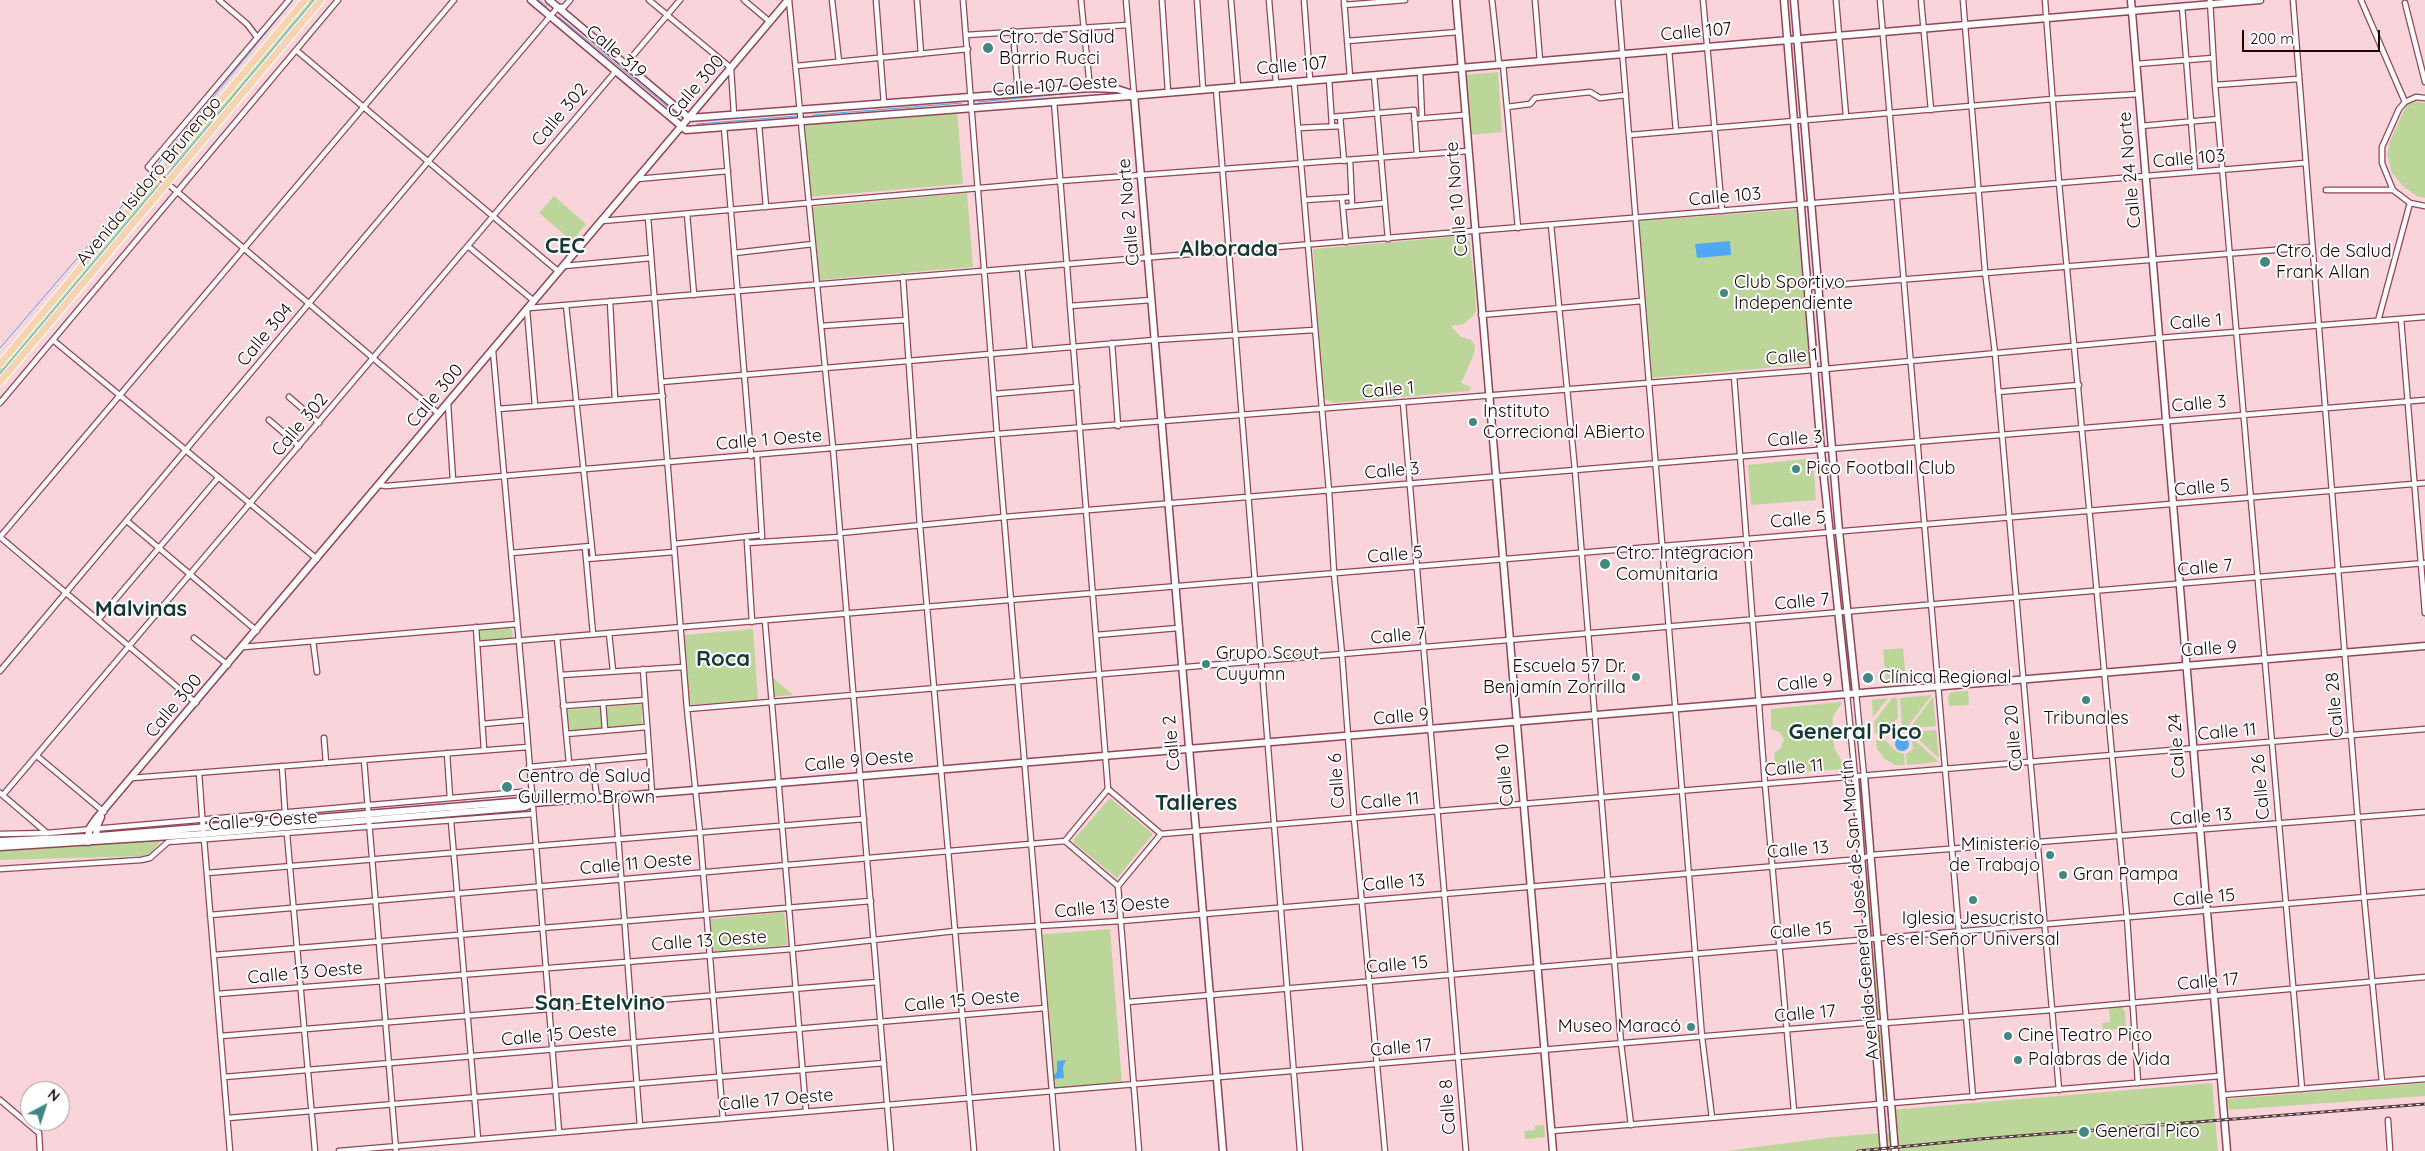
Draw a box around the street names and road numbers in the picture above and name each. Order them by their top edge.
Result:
street label: Calle 107 [1659,18,1733,46]
street label: Calle 319 [581,21,651,83]
street label: Calle 300 [663,51,729,123]
street label: Calle 107 [1255,52,1329,80]
street label: Calle 107 Oeste [992,71,1118,101]
street label: Calle 302 [527,79,593,151]
street label: Avenida Isidoro Brunengo [72,92,226,270]
street label: Calle 24 Norte [2114,111,2146,229]
street label: Calle 10 Norte [1441,141,1473,257]
street label: Calle 103 [2152,145,2226,173]
street label: Calle 2 Norte [1114,157,1144,267]
street label: Calle 103 [1688,183,1762,211]
street label: Calle 304 [232,299,298,371]
street label: Calle 1 [2169,309,2223,335]
street label: Calle 1 [1765,344,1819,370]
street label: Calle 300 [402,360,468,432]
street label: Calle 1 [1361,377,1415,403]
street label: Calle 302 [267,389,333,461]
street label: Calle 3 [2171,391,2227,417]
street label: Calle 1 Oeste [715,425,823,455]
street label: Calle 3 [1767,426,1823,452]
street label: Calle 3 [1364,458,1420,484]
street label: Calle 5 [2173,475,2231,501]
street label: Calle 5 [1769,507,1827,533]
street label: Calle 5 [1366,542,1424,568]
street label: Calle 7 [2177,555,2233,581]
street label: Calle 7 [1774,589,1830,615]
street label: Calle 7 [1370,623,1426,649]
street label: Calle 9 [2180,636,2238,662]
street label: Calle 9 [1776,669,1834,697]
street label: Calle 300 [141,670,207,742]
street label: Calle 28 [2321,671,2349,739]
street label: Calle 9 [1372,704,1430,730]
street label: Calle 20 [2000,704,2028,772]
street label: Calle 24 [2164,713,2190,779]
street label: Calle 2 [1159,714,1185,772]
street label: Calle 11 [2197,719,2257,745]
street label: Calle 10 [1491,743,1519,807]
street label: Calle 9 Oeste [804,745,914,777]
street label: Calle 6 [1324,753,1350,809]
street label: Calle 26 [2247,753,2275,821]
street label: Calle 11 [1764,755,1824,781]
street label: Avenida General José de San Martín [1836,759,1884,1061]
street label: Calle 11 [1360,788,1420,814]
street label: Calle 13 [2169,804,2233,830]
street label: Calle 9 Oeste [208,806,318,836]
street label: Calle 13 [1766,837,1830,863]
street label: Calle 11 Oeste [579,848,693,880]
street label: Calle 13 [1362,870,1426,896]
street label: Calle 15 [2172,885,2236,911]
street label: Calle 13 Oeste [1053,891,1171,923]
street label: Calle 15 [1769,918,1833,944]
street label: Calle 13 Oeste [651,926,767,956]
street label: Calle 15 [1365,952,1429,978]
street label: Calle 13 Oeste [246,957,364,989]
street label: Calle 17 [2176,969,2240,995]
street label: Calle 15 Oeste [903,985,1021,1017]
street label: Calle 17 [1773,1001,1837,1027]
street label: Calle 15 Oeste [500,1019,618,1051]
street label: Calle 17 [1369,1035,1433,1061]
street label: Calle 8 [1435,1079,1461,1135]
street label: Calle 17 Oeste [718,1084,834,1116]

